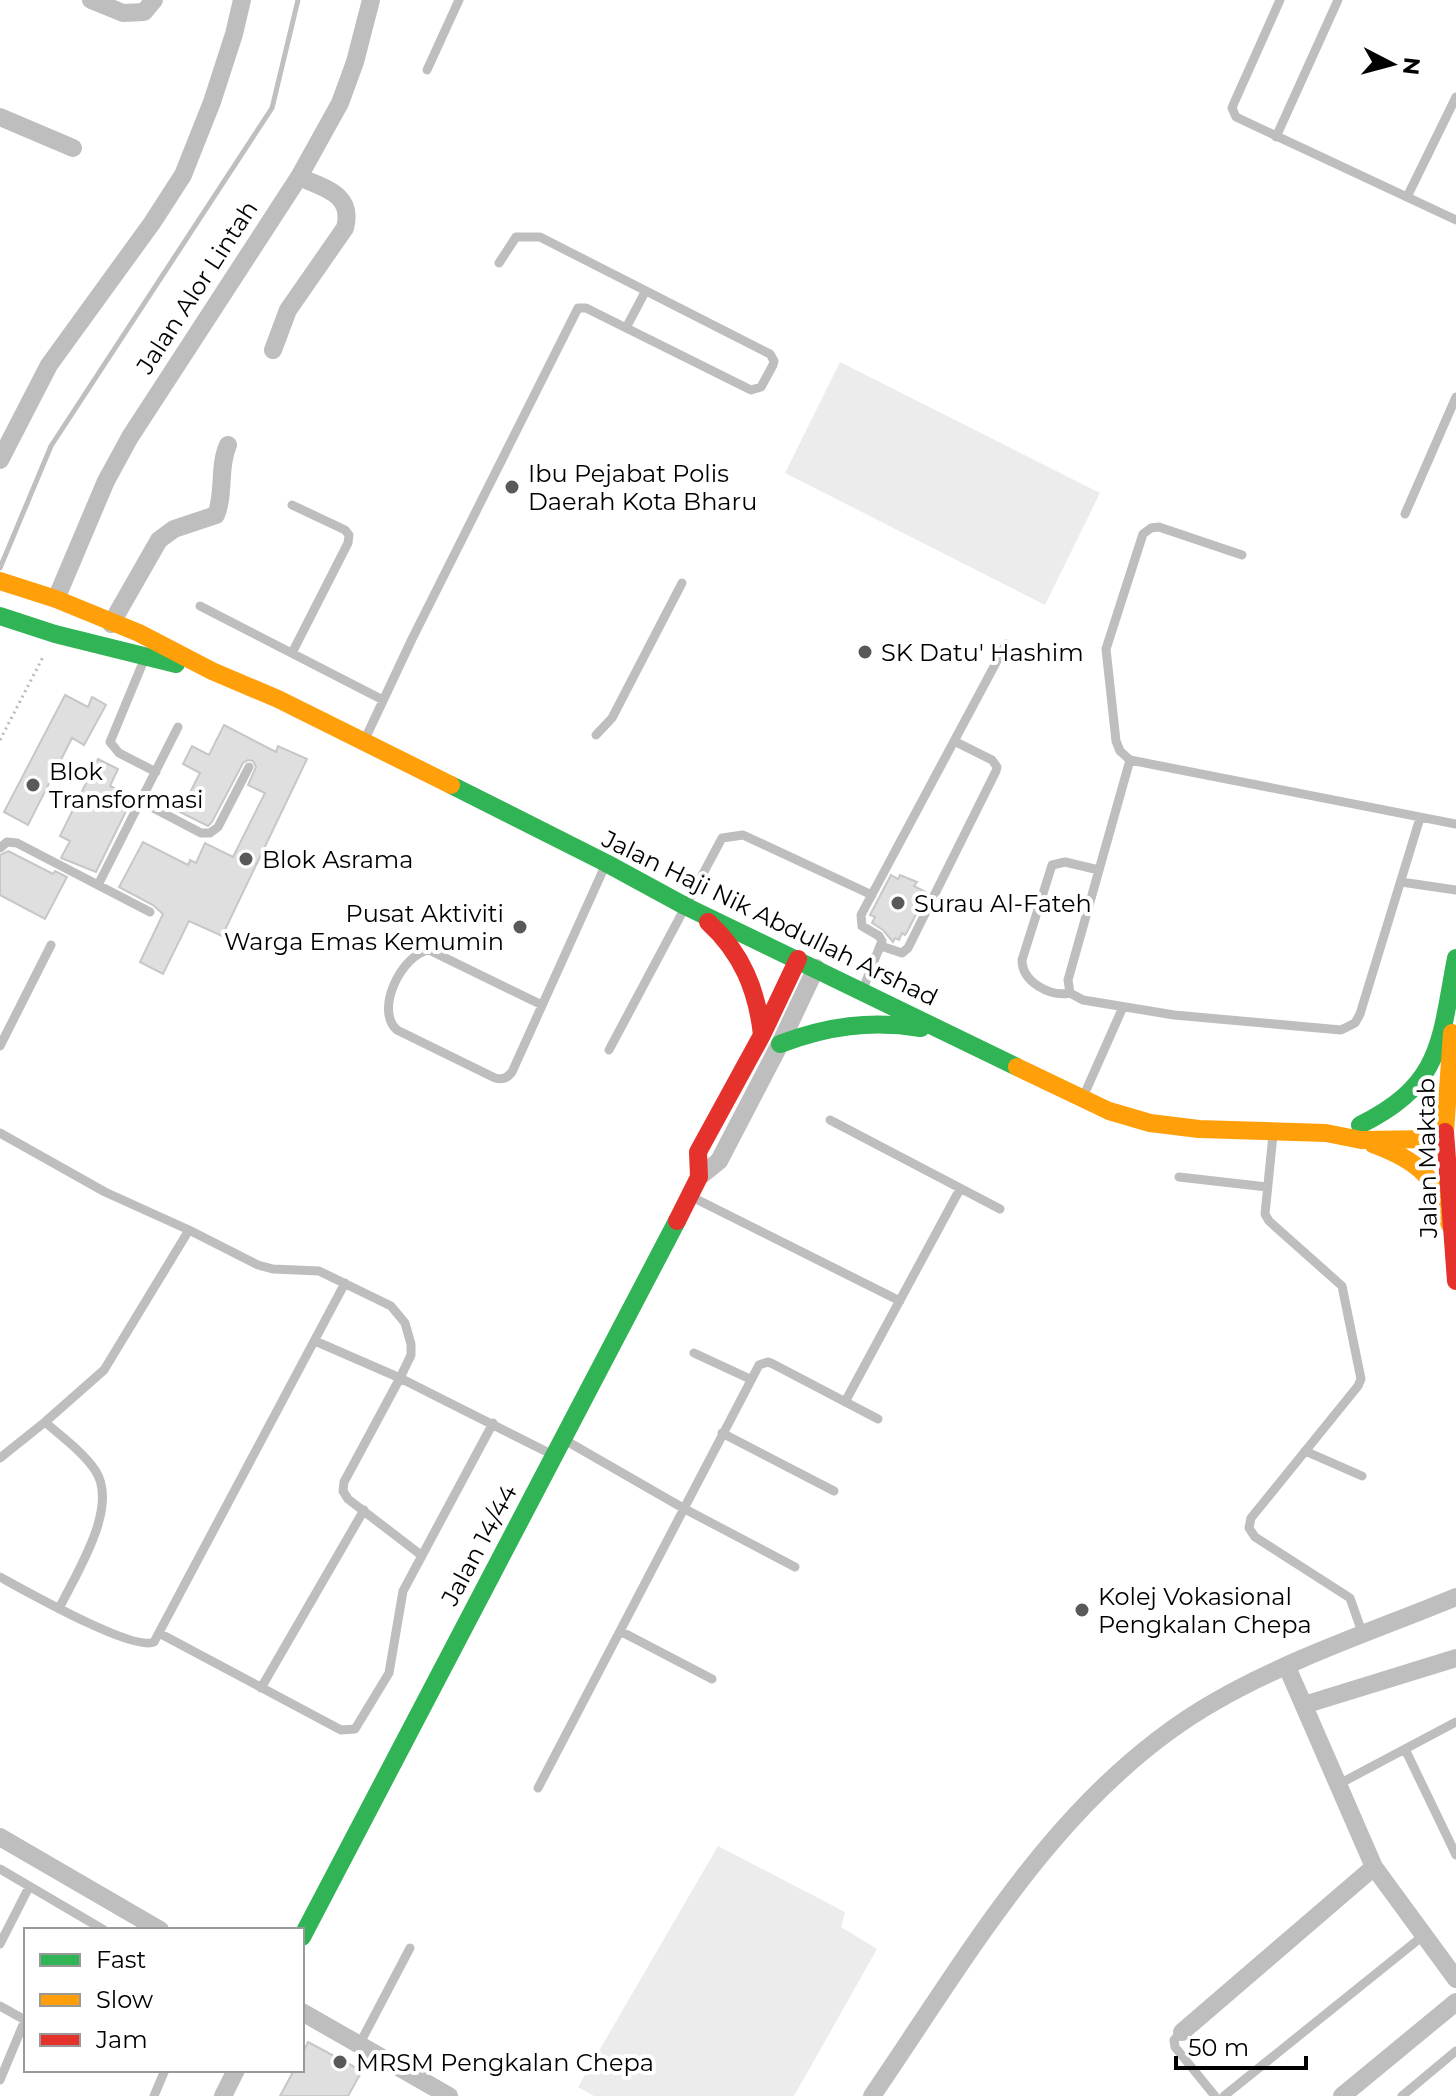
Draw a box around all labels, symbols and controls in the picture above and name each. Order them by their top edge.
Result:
north arrow [1352,24,1432,104]
text: N [1397,56,1426,76]
street label: Jalan Alor Lintah [130,195,264,380]
place label: Ibu Pejabat Polis Daerah Kota Bharu [528,459,757,516]
marker: Ibu Pejabat Polis Daerah Kota Bharu [503,478,521,496]
place label: SK Datu' Hashim [881,638,1084,667]
marker: SK Datu' Hashim [856,643,874,661]
place label: Blok Transformasi [49,757,203,814]
marker: Blok Transformasi [24,776,42,794]
street label: Jalan Haji Nik Abdullah Arshad [597,824,942,1012]
place label: Blok Asrama [262,845,413,874]
marker: Blok Asrama [237,850,255,868]
place label: Surau Al-Fateh [914,889,1092,918]
marker: Surau Al-Fateh [889,894,907,912]
place label: Pusat Aktiviti Warga Emas Kemumin [224,899,504,956]
marker: Pusat Aktiviti Warga Emas Kemumin [511,918,529,936]
street label: Jalan Maktab [1411,1078,1443,1239]
street label: Jalan 14/44 [435,1480,523,1611]
place label: Kolej Vokasional Pengkalan Chepa [1098,1582,1312,1639]
marker: Kolej Vokasional Pengkalan Chepa [1073,1601,1091,1619]
legend [24,1928,304,2072]
text: Fast [96,1945,147,1974]
text: Slow [96,1985,153,2014]
scale bar [1176,2020,1306,2070]
text: Jam [95,2025,148,2054]
text: 50 m [1188,2033,1249,2062]
place label: MRSM Pengkalan Chepa [356,2048,654,2077]
marker: MRSM Pengkalan Chepa [331,2053,349,2071]

